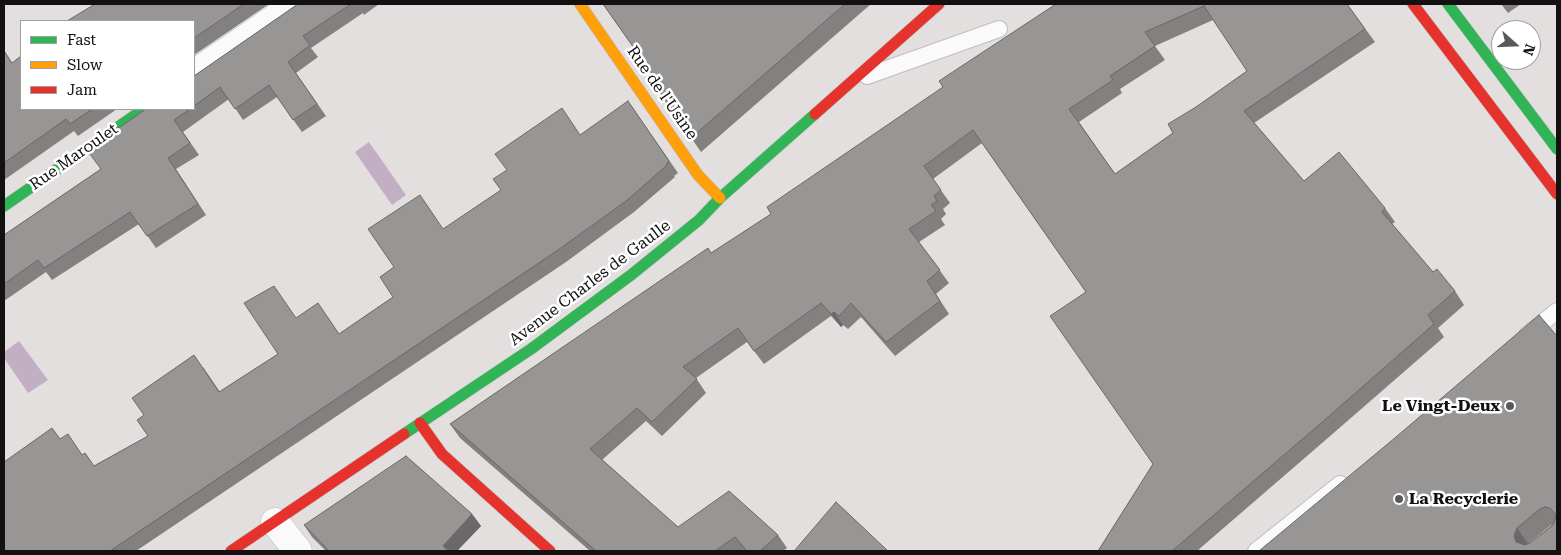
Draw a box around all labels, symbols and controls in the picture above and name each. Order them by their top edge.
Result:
legend [20,20,195,110]
north arrow [1491,20,1541,70]
text: Fast [67,31,96,49]
street label: Rue de l'Usine [623,42,701,144]
text: N [1520,42,1539,58]
text: Slow [67,56,102,74]
text: Jam [67,81,97,99]
street label: Rue Maroulet [26,120,122,194]
street label: Avenue Charles de Gaulle [506,216,674,350]
place label: Le Vingt-Deux [1382,396,1500,416]
marker: Le Vingt-Deux [1504,400,1516,412]
place label: La Recyclerie [1409,489,1518,509]
marker: La Recyclerie [1393,493,1405,505]

